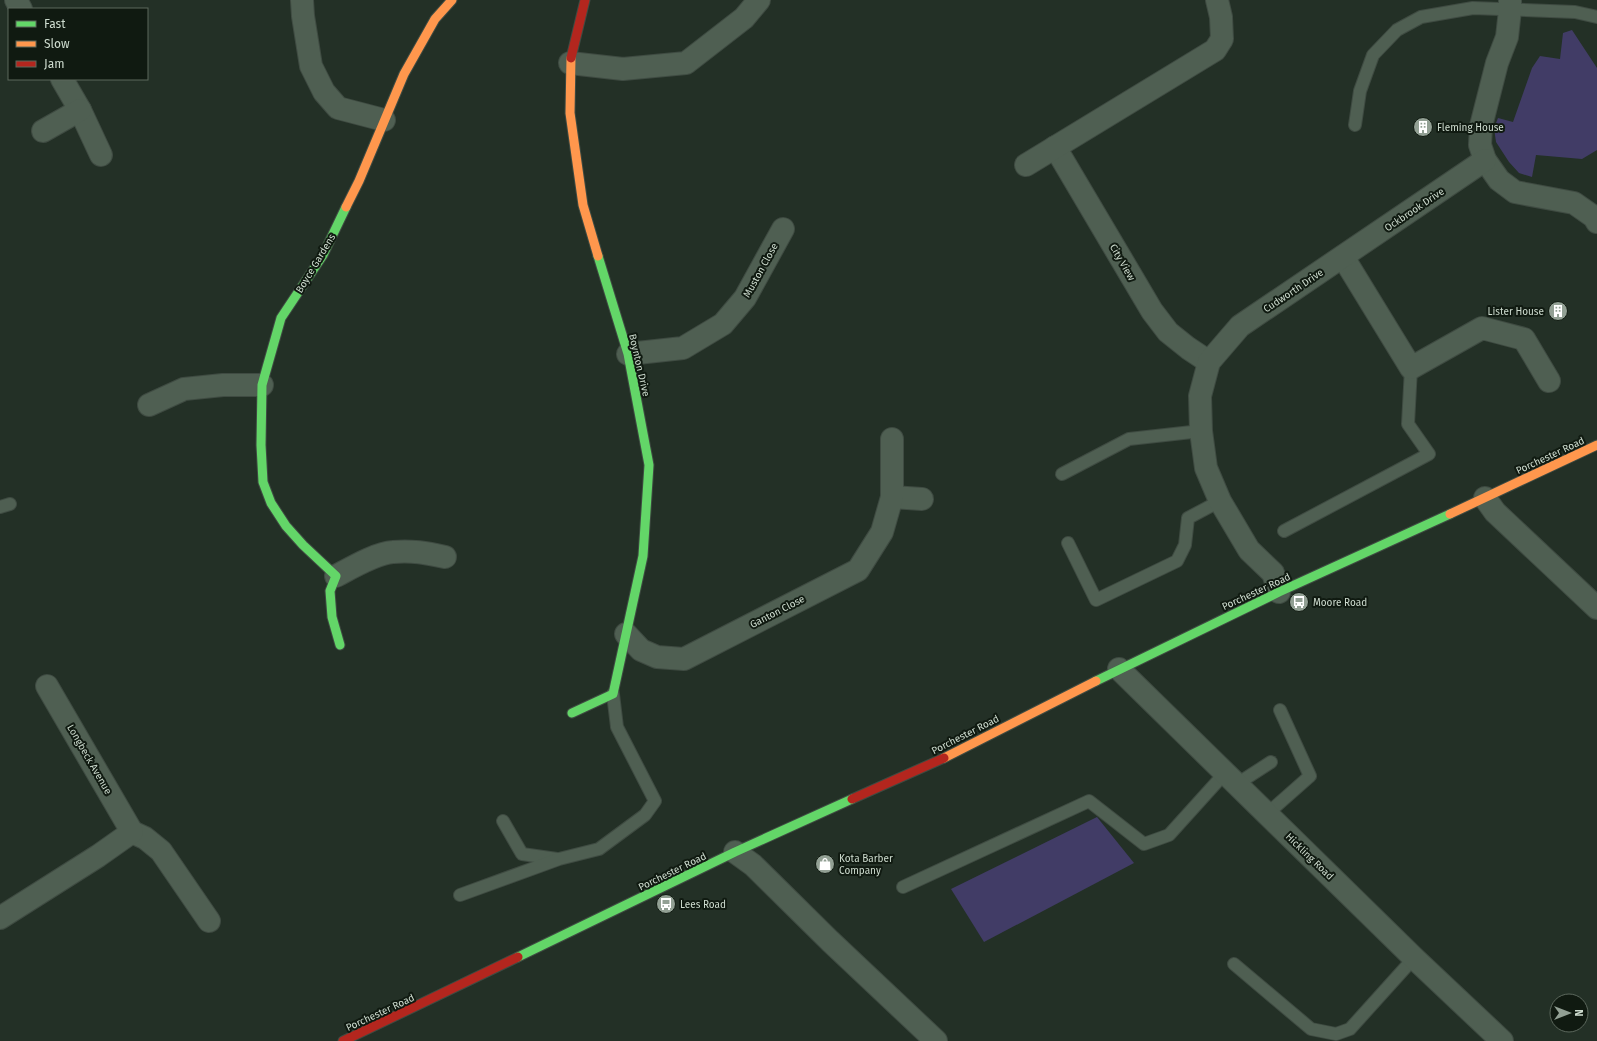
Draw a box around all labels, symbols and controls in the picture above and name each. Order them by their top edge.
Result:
legend [8,8,148,80]
text: Fast [44,17,66,31]
text: Slow [44,37,70,51]
text: Jam [44,57,64,71]
building icon: Fleming House [1412,116,1434,138]
place label: Fleming House [1437,122,1504,134]
street label: Ockbrook Drive [1383,185,1447,234]
street label: Boyce Gardens [294,232,338,295]
street label: Muston Close [741,241,781,300]
street label: City View [1107,242,1137,283]
street label: Cudworth Drive [1261,266,1326,315]
building icon: Lister House [1547,300,1569,322]
place label: Lister House [1488,306,1544,318]
street label: Boynton Drive [626,333,652,398]
street label: Porchester Road [1514,435,1587,477]
street label: Porchester Road [1220,571,1293,613]
bus stop icon: Moore Road [1288,591,1310,613]
street label: Ganton Close [748,593,807,631]
place label: Moore Road [1313,597,1367,609]
street label: Porchester Road [930,713,1001,757]
street label: Longbeck Avenue [64,722,114,797]
street label: Hickling Road [1283,831,1336,883]
street label: Porchester Road [636,850,708,894]
shop icon: Kota Barber Company [814,853,836,875]
place label: Kota Barber Company [839,853,893,877]
bus stop icon: Lees Road [655,893,677,915]
place label: Lees Road [680,899,726,911]
street label: Porchester Road [344,992,417,1034]
north arrow [1549,993,1589,1033]
text: N [1572,1009,1585,1017]

